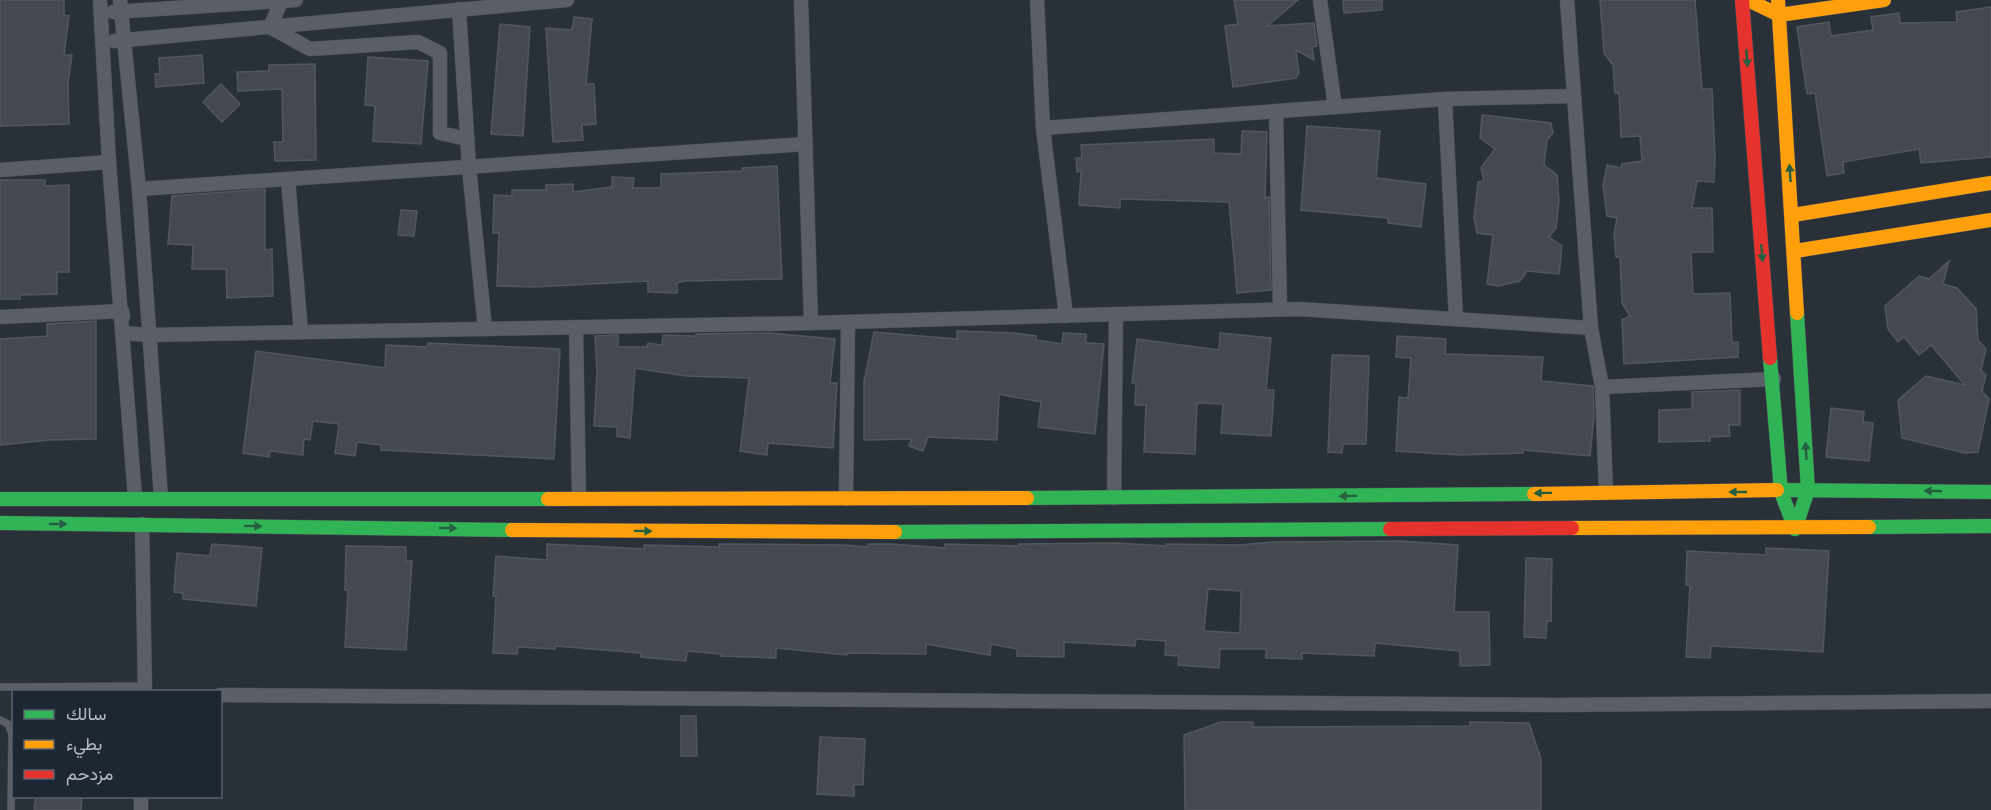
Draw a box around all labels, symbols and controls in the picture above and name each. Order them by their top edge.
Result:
one-way arrow [1742,49,1752,68]
one-way arrow [1785,163,1795,182]
one-way arrow [1757,243,1767,262]
one-way arrow [1801,442,1810,461]
one-way arrow [1923,486,1942,496]
one-way arrow [1728,487,1747,497]
one-way arrow [1533,488,1552,497]
one-way arrow [1338,491,1357,501]
one-way arrow [49,519,68,529]
one-way arrow [244,521,263,531]
one-way arrow [439,523,458,533]
one-way arrow [634,526,653,536]
legend [12,690,222,798]
text: سالك [66,703,106,725]
text: بطيء [66,733,102,759]
text: مزدحم [66,763,113,786]

